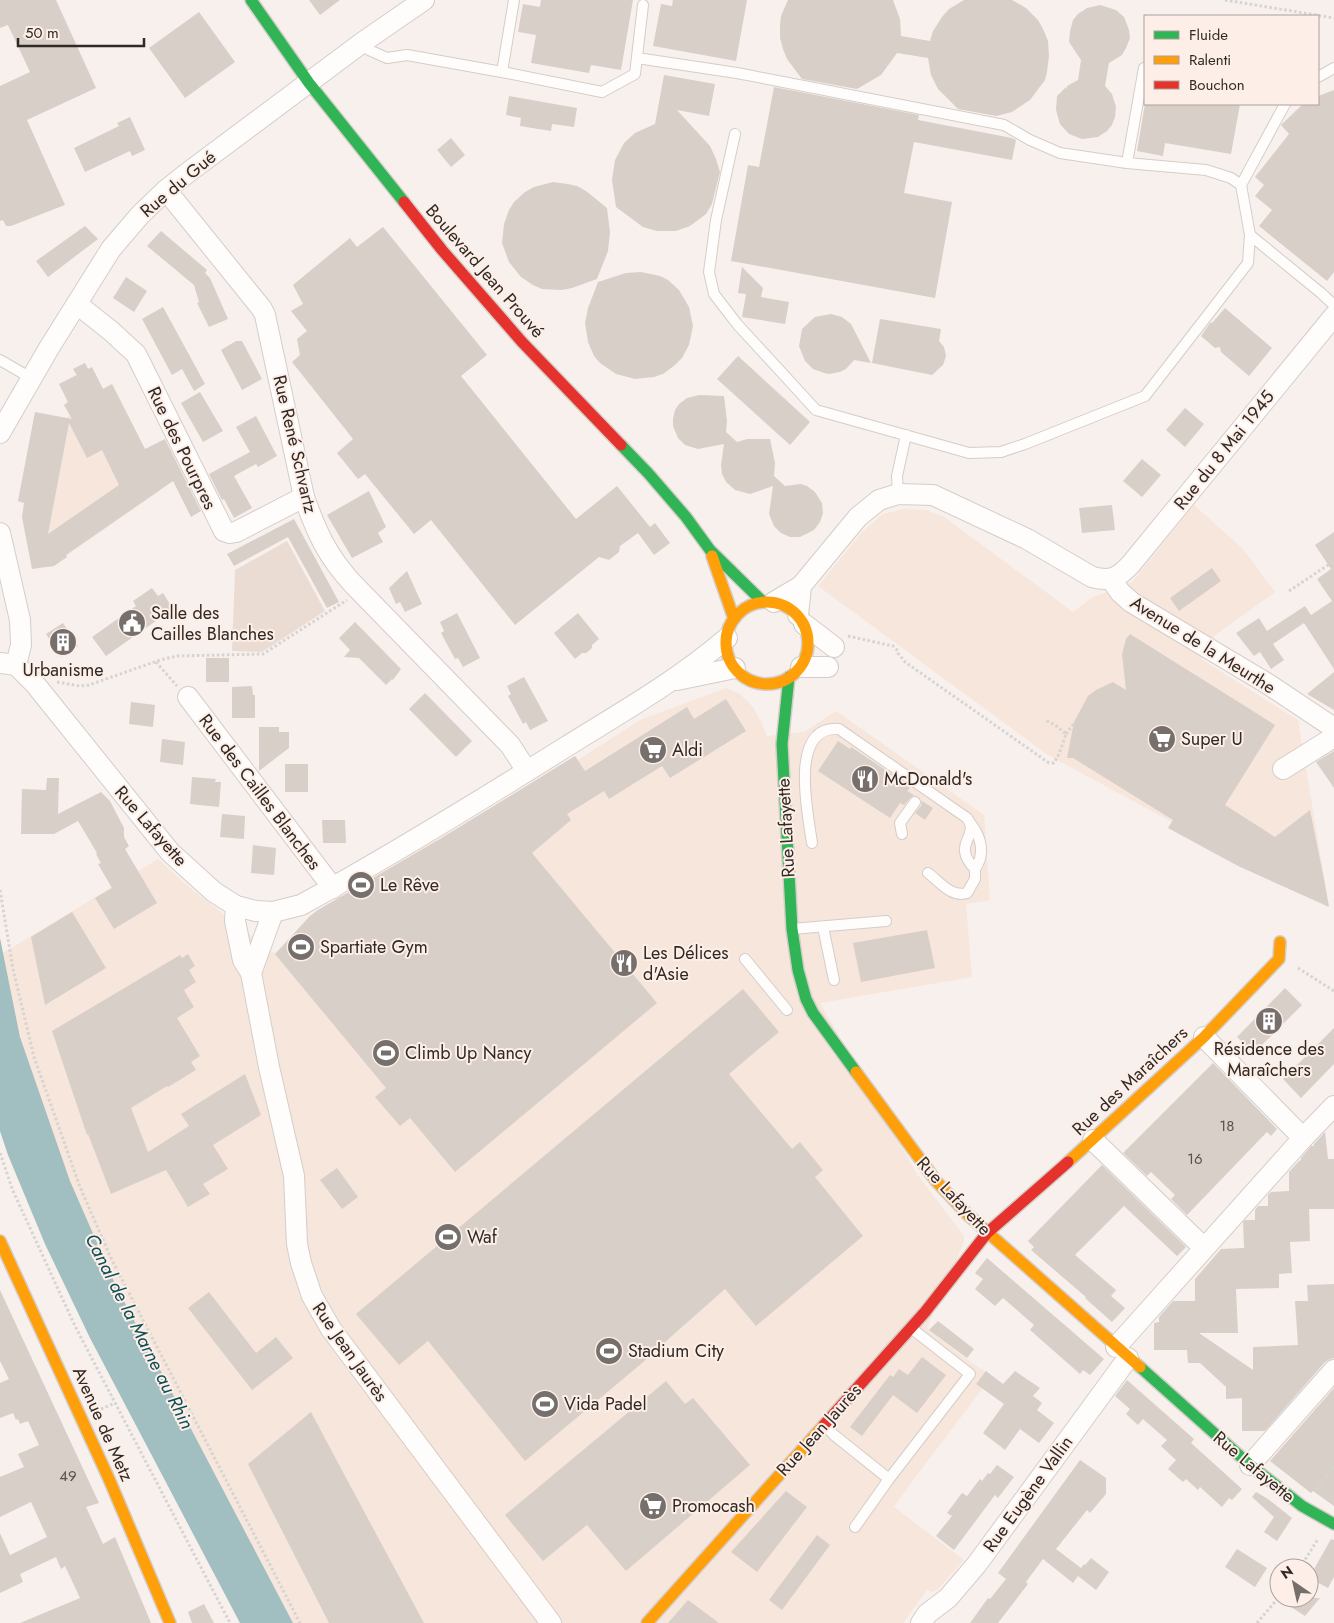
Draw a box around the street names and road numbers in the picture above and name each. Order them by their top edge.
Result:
street label: Rue du Gué [134,144,222,224]
street label: Boulevard Jean Prouvé [420,198,550,344]
street label: Rue René Schvartz [266,372,324,516]
street label: Rue des Pourpres [141,382,223,514]
street label: Rue du 8 Mai 1945 [1168,385,1280,515]
street label: Avenue de la Meurthe [1125,590,1281,700]
street label: Rue des Cailles Blanches [193,709,327,875]
street label: Rue Lafayette [770,778,802,878]
street label: Rue Lafayette [109,780,193,872]
street label: Rue des Maraîchers [1066,1020,1194,1142]
street label: Rue Lafayette [911,1151,997,1241]
street label: Rue Jean Jaurès [306,1297,394,1407]
street label: Avenue de Metz [66,1363,140,1486]
street label: Rue Jean Jaurès [770,1378,868,1482]
street label: Rue Lafayette [1208,1425,1300,1509]
street label: Rue Eugène Vallin [977,1430,1079,1558]

